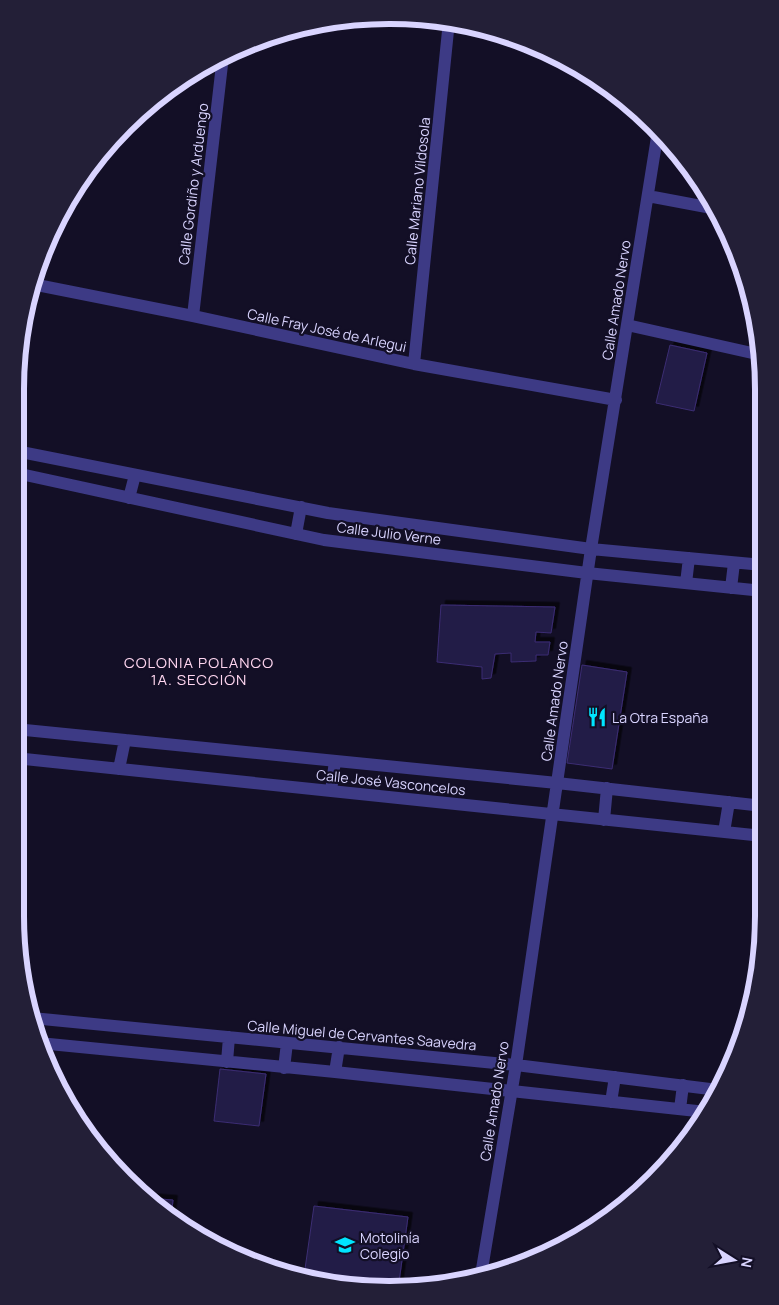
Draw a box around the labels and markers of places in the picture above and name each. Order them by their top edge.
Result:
restaurant icon: La Otra España [586,706,608,728]
place label: La Otra España [612,708,708,727]
place label: Motolinía Colegio [360,1228,420,1263]
school or university icon: Motolinía Colegio [334,1234,356,1256]

